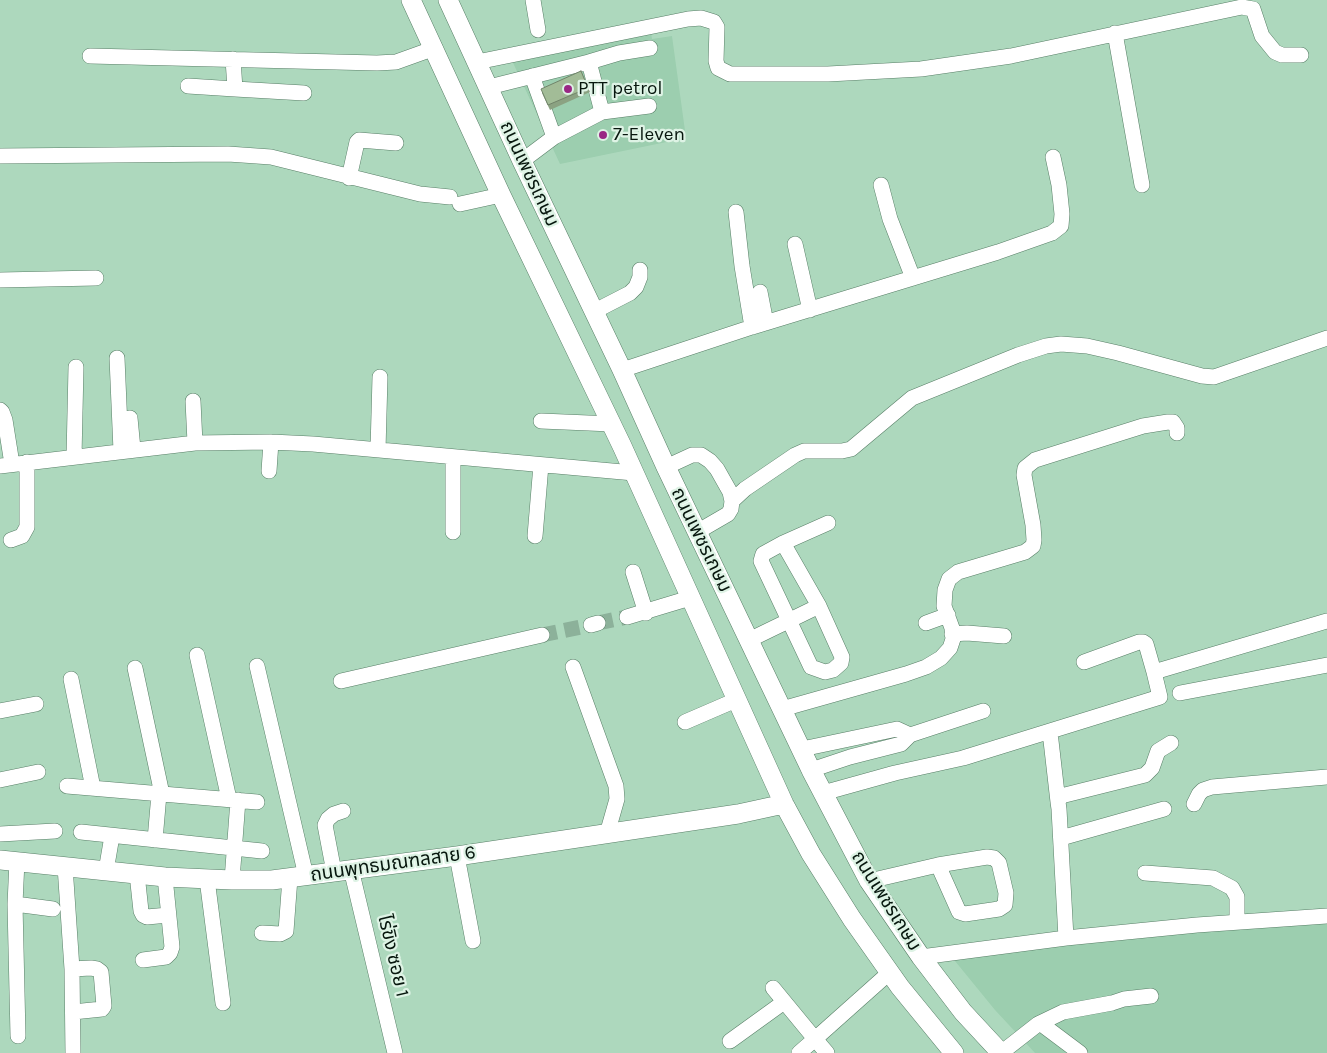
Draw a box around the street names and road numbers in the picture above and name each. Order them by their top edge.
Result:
street label: ถนนเพชรเกษม [495,118,563,230]
street label: ถนนเพชรเกษม [666,484,736,596]
street label: ถนนพุทธมณฑลสาย 6 [309,841,477,887]
street label: ถนนเพชรเกษม [846,847,926,955]
street label: ไร่ขิง ซอย 1 [372,913,414,999]

